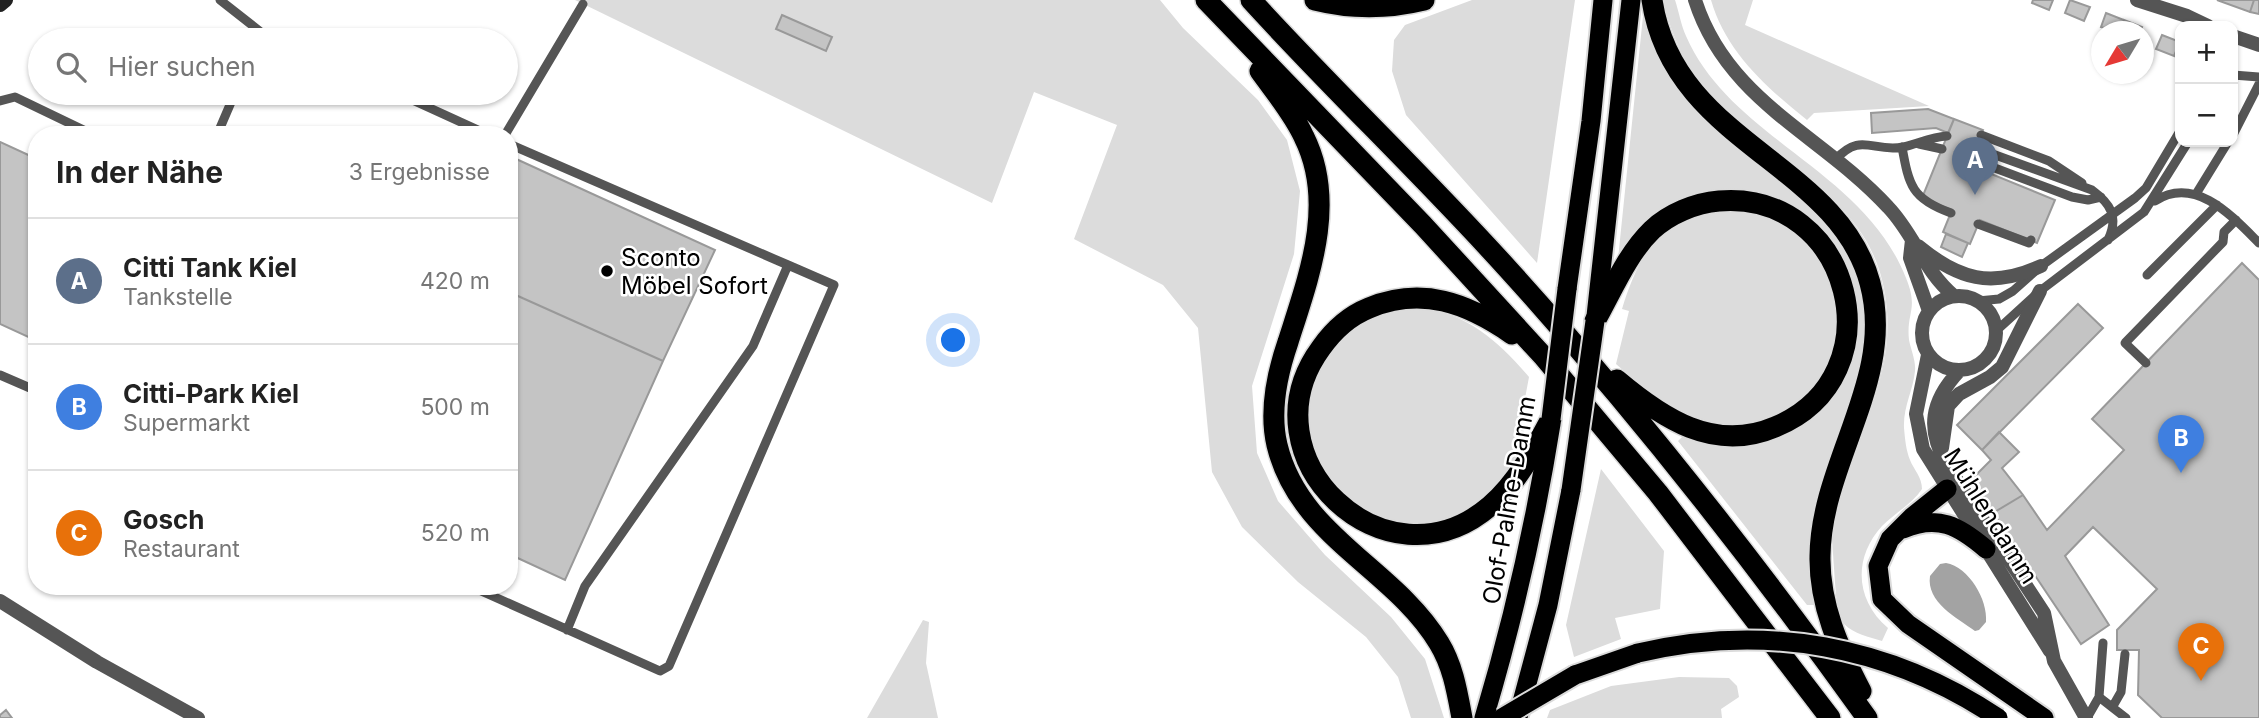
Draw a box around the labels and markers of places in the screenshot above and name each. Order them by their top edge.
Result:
pin: A [1952,137,1998,195]
place label: Sconto Möbel Sofort [621,243,768,300]
marker: Sconto Möbel Sofort [599,263,615,279]
pin: B [2158,415,2204,473]
pin: C [2178,623,2224,681]

